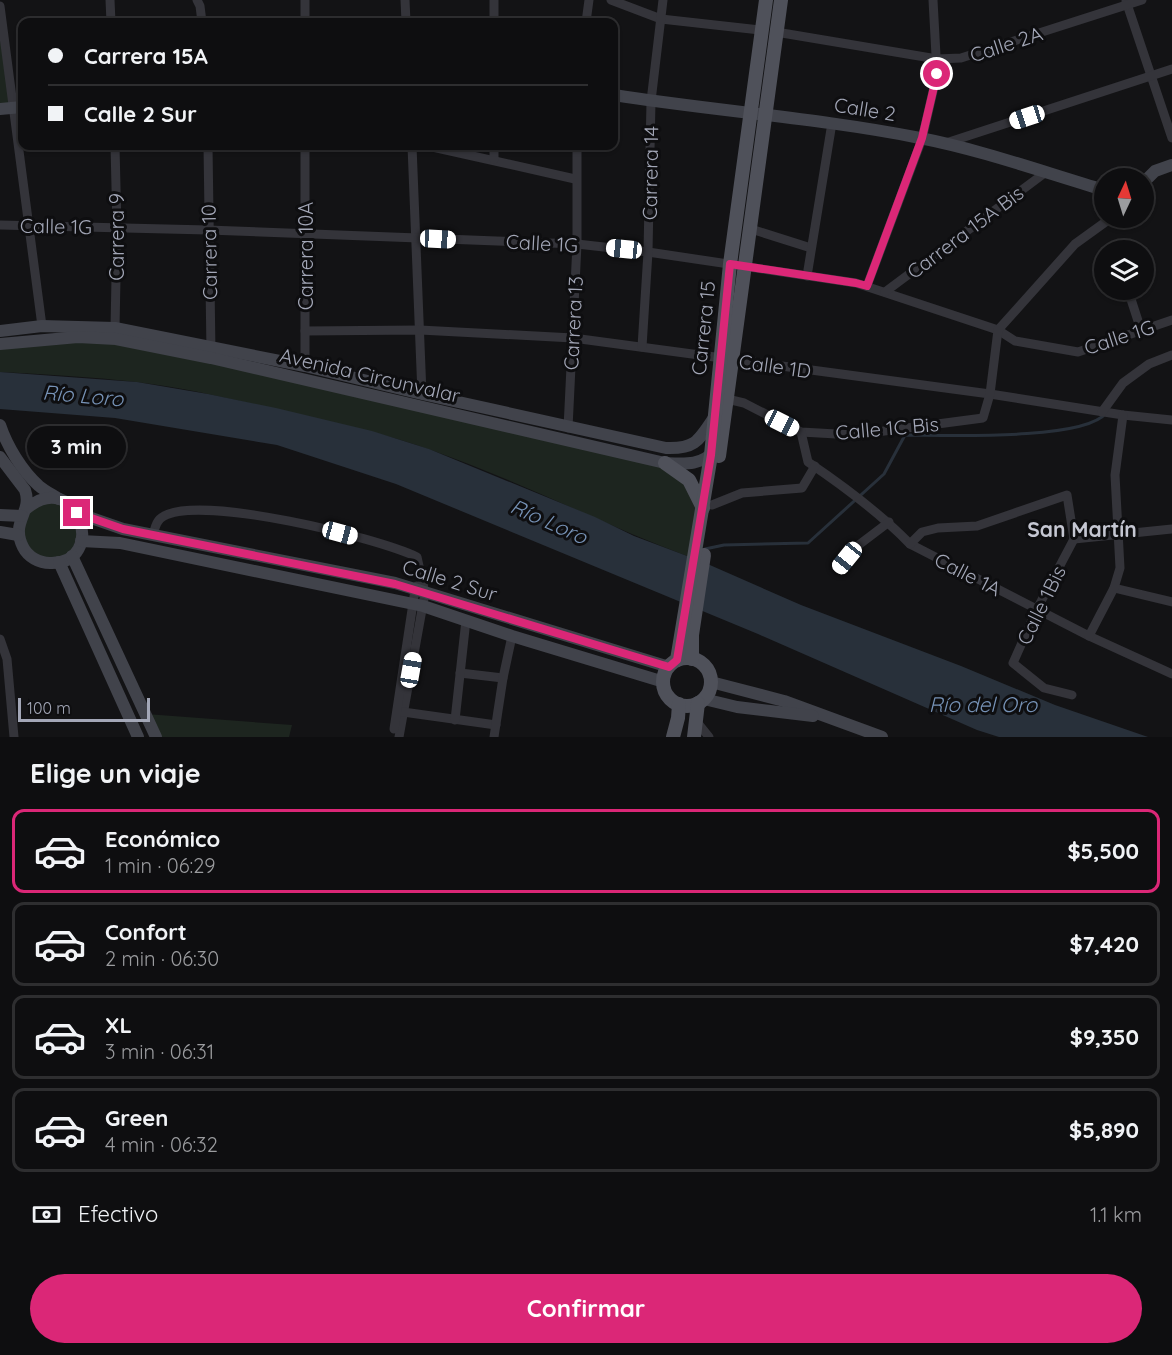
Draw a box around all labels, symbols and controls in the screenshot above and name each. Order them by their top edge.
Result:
street label: Calle 2A [966,21,1046,67]
text: Carrera 15A [84,42,208,70]
route start [923,60,950,87]
street label: Calle 2 [832,92,898,126]
text: Calle 2 Sur [84,100,197,128]
car [1007,103,1047,131]
street label: Carrera 14 [637,126,663,220]
north arrow [1094,168,1154,228]
map controls [1094,168,1154,300]
street label: Carrera 15A Bis [902,180,1028,284]
street label: Carrera 9 [104,193,129,281]
street label: Carrera 10A [293,202,318,310]
street label: Carrera 10 [196,204,222,300]
street label: Calle 1G [20,213,92,239]
car [420,229,456,249]
street label: Calle 1G [505,229,579,257]
car [605,238,643,260]
button: layers [1094,240,1154,300]
street label: Carrera 13 [558,275,588,371]
street label: Carrera 15 [686,280,720,376]
street label: Calle 1G [1081,314,1157,360]
street label: Avenida Circunvalar [277,342,463,408]
street label: Calle 1D [737,349,813,383]
water label: Río Loro [41,379,126,412]
car [762,407,802,439]
street label: Calle 1C Bis [834,411,940,445]
callout: 3 min [28,426,127,468]
text: 3 min [51,434,102,459]
water label: Río Loro [507,493,593,550]
route end [63,499,90,526]
district label: San Martín [1027,516,1137,542]
car [320,520,360,546]
car [829,538,865,578]
street label: Calle 1A [931,547,1005,601]
street label: Calle 2 Sur [400,554,501,606]
street label: Calle 1Bis [1011,561,1071,649]
car [399,651,423,689]
water label: Río del Oro [929,691,1039,717]
scale bar [18,695,150,722]
text: 100 m [27,698,71,718]
text: Elige un viaje [30,756,201,790]
icon: car [33,824,87,878]
text: Económico [105,825,220,853]
text: $5,500 [1067,837,1139,865]
text: 1 min · 06:29 [105,853,215,878]
icon: car [33,917,87,971]
text: Confort [105,918,187,946]
text: $7,420 [1069,930,1139,958]
text: 2 min · 06:30 [105,946,219,971]
icon: car [33,1010,87,1064]
text: XL [105,1011,132,1039]
text: $9,350 [1070,1023,1139,1051]
text: 3 min · 06:31 [105,1039,214,1064]
icon: car [33,1103,87,1157]
text: Green [105,1104,168,1132]
text: $5,890 [1069,1116,1139,1144]
text: 4 min · 06:32 [105,1132,218,1157]
icon: cash [30,1198,63,1231]
text: Efectivo [78,1200,158,1228]
text: 1.1 km [1090,1202,1142,1227]
button: Confirmar [30,1274,1142,1343]

